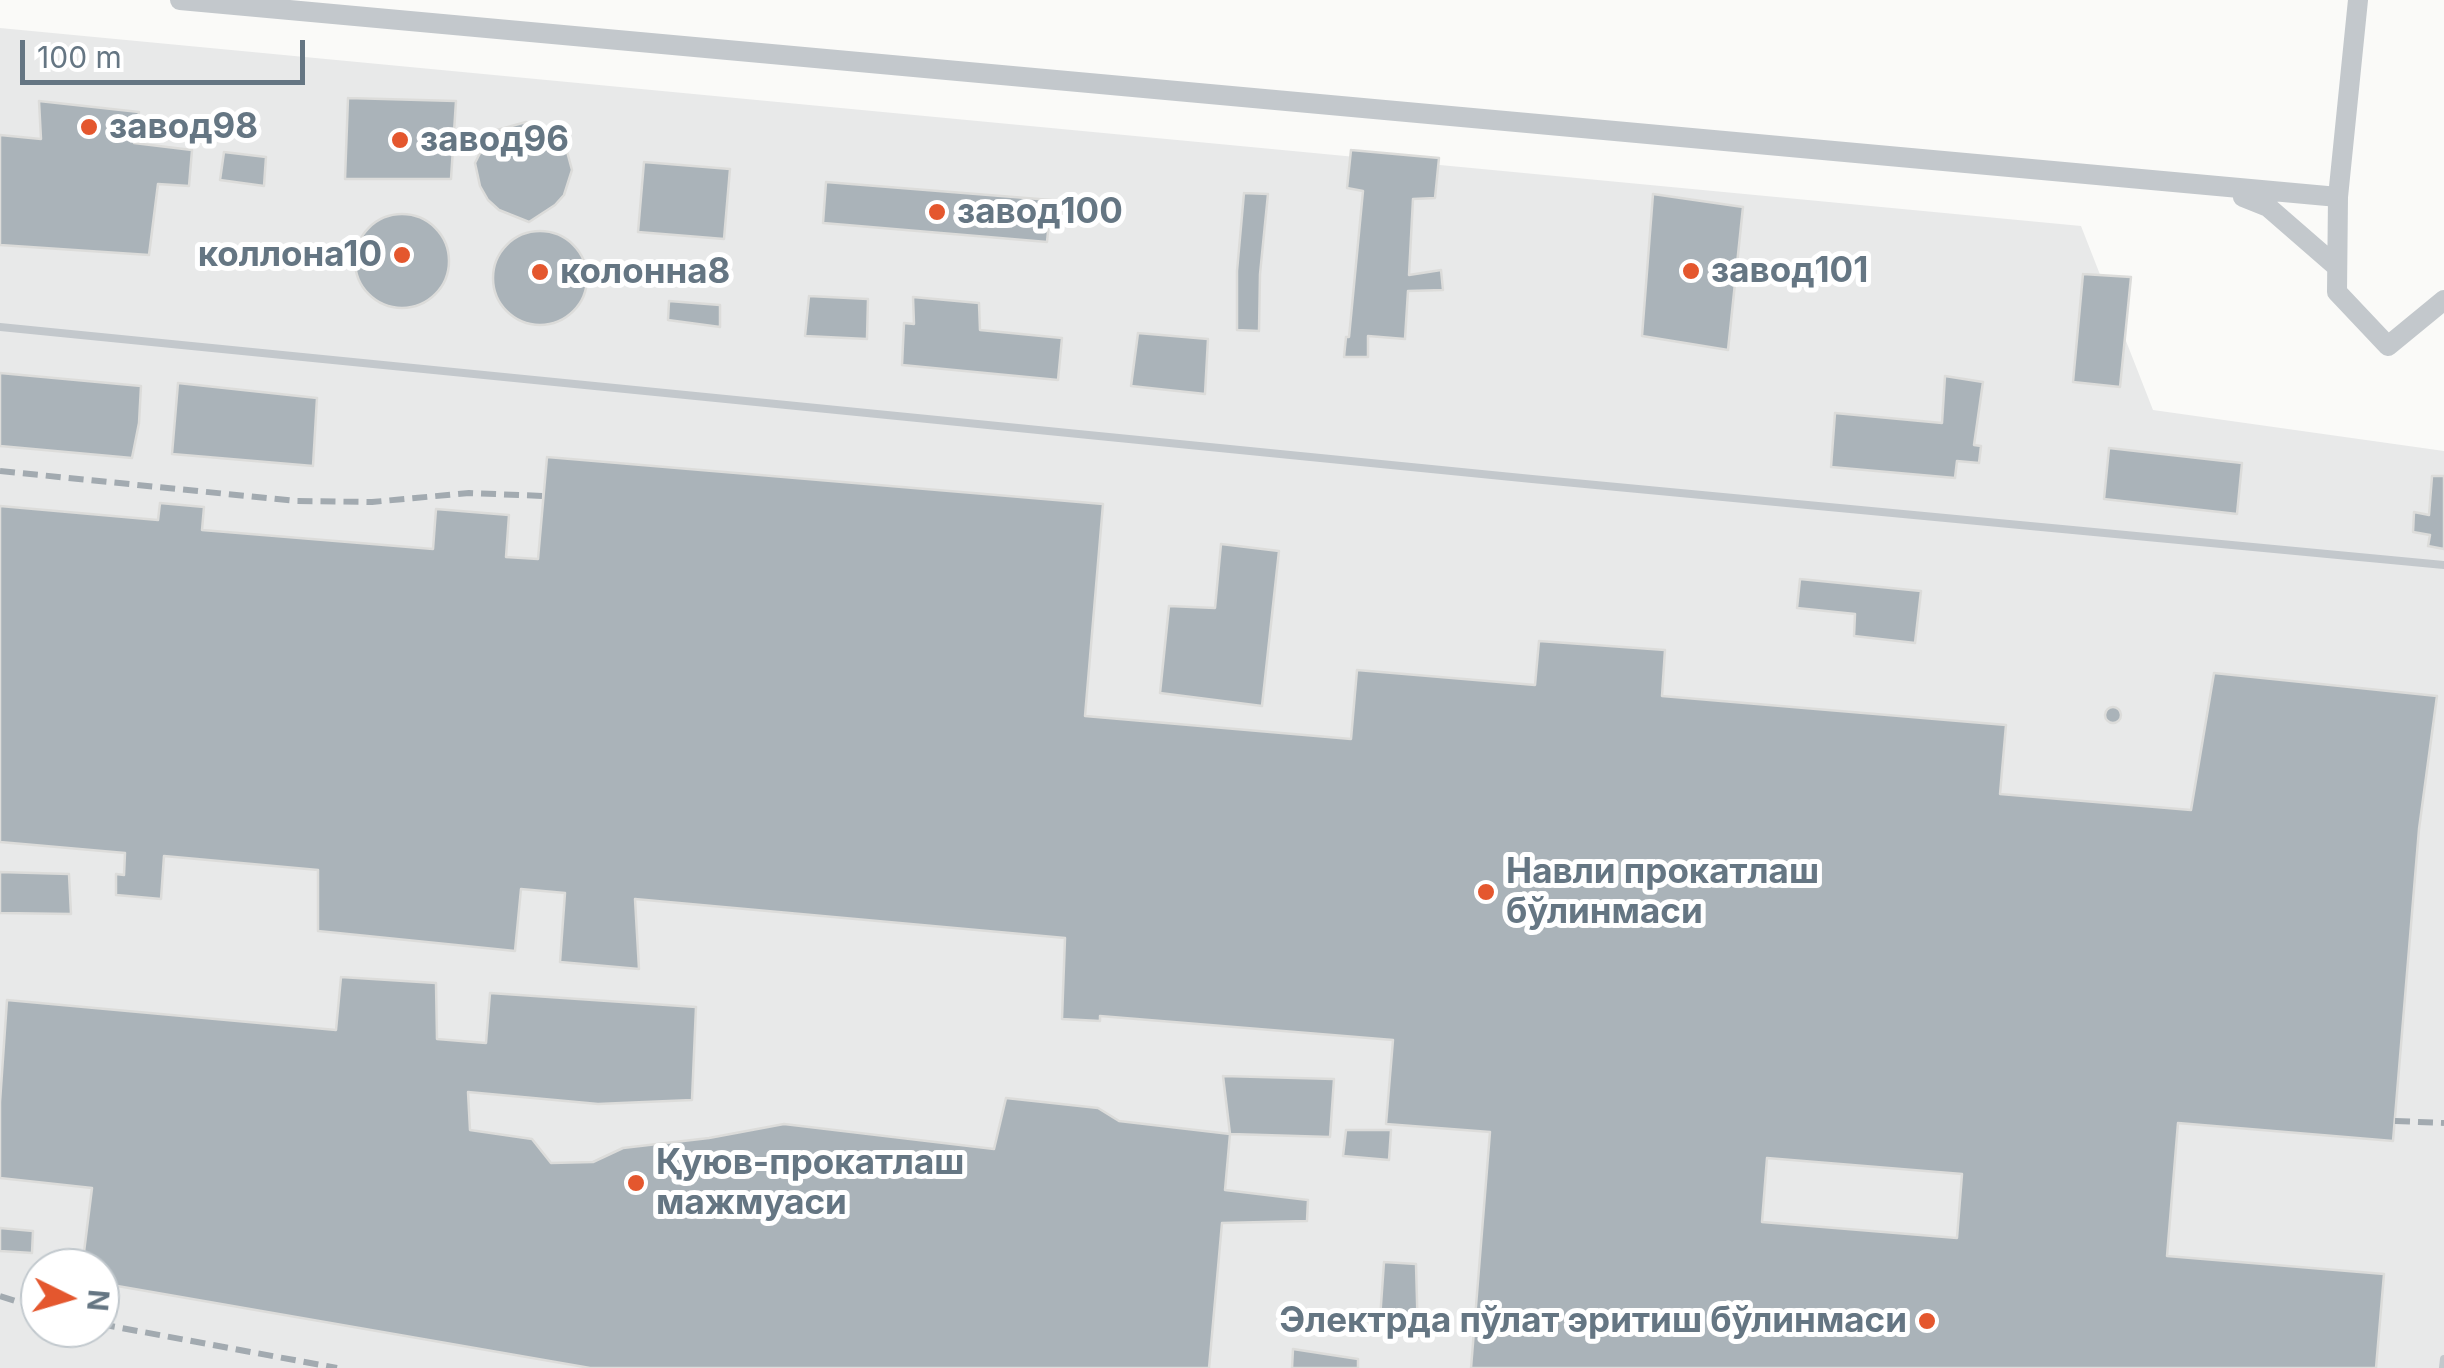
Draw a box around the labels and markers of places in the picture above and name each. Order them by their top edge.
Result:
place label: завод98 [109,106,258,148]
marker: завод98 [78,116,100,138]
place label: завод96 [420,119,569,161]
marker: завод96 [389,129,411,151]
place label: завод100 [957,191,1123,233]
marker: завод100 [926,201,948,223]
place label: коллона10 [198,234,382,276]
marker: коллона10 [391,244,413,266]
place label: завод101 [1711,250,1868,292]
place label: колонна8 [560,251,730,293]
marker: завод101 [1680,260,1702,282]
marker: колонна8 [529,261,551,283]
place label: Навли прокатлаш бўлинмаси [1506,851,1819,933]
marker: Навли прокатлаш бўлинмаси [1475,881,1497,903]
place label: Қуюв-прокатлаш мажмуаси [656,1142,964,1224]
marker: Қуюв-прокатлаш мажмуаси [625,1172,647,1194]
place label: Электрда пўлат эритиш бўлинмаси [1279,1300,1907,1342]
marker: Электрда пўлат эритиш бўлинмаси [1916,1310,1938,1332]

